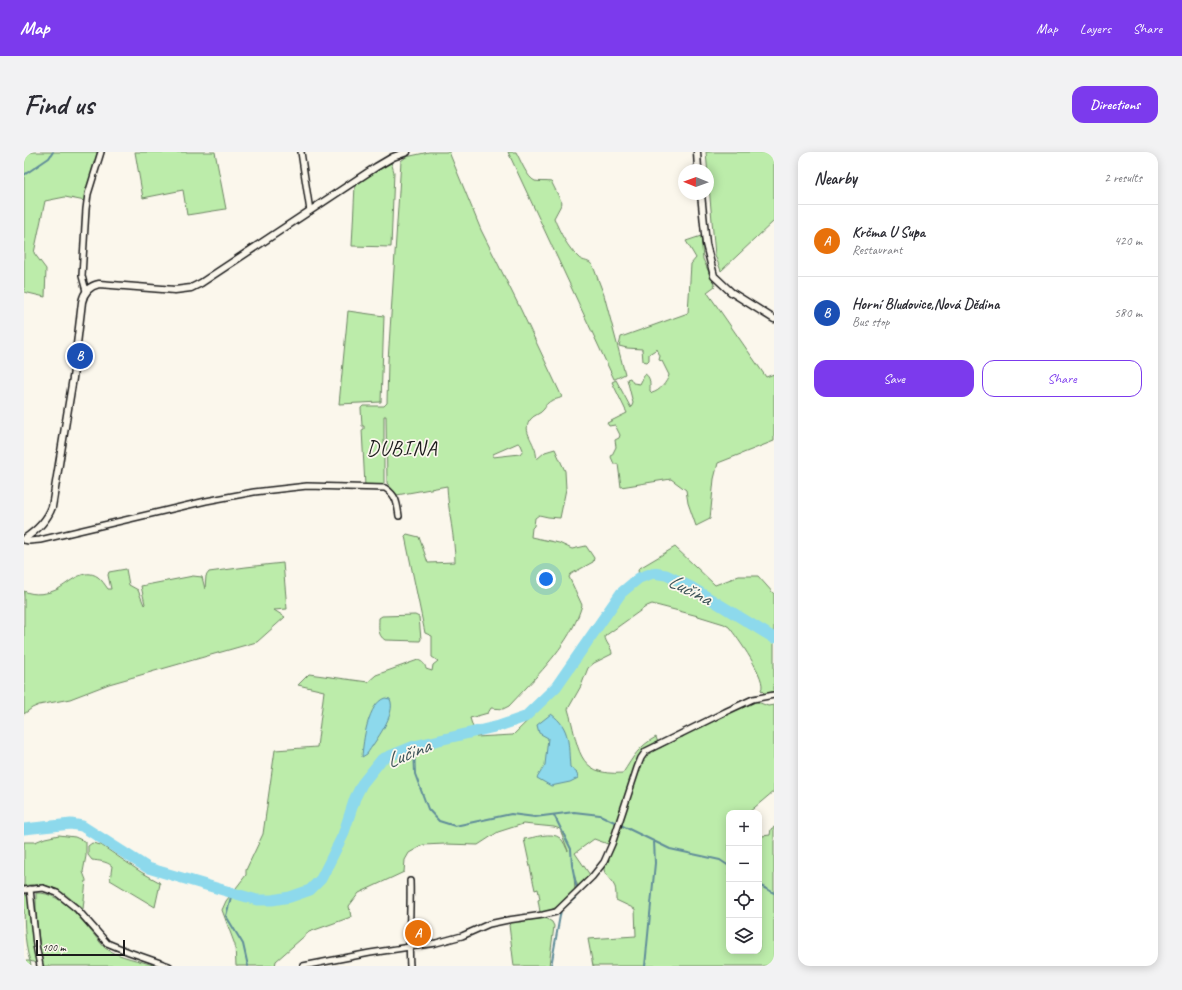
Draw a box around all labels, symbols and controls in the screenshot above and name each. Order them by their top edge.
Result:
text: Map [20,16,50,40]
text: Map [1036,20,1058,37]
text: Layers [1080,20,1111,37]
text: Share [1133,20,1162,37]
button: Directions [1072,86,1158,123]
text: Find us [24,87,94,122]
north arrow [678,164,714,200]
text: Nearby [814,168,857,189]
text: 2 results [1104,170,1142,186]
text: Krčma U Supa [852,223,925,242]
text: A [824,233,830,249]
text: 420 m [1114,233,1142,249]
text: Restaurant [852,242,902,258]
text: Horní Bludovice,Nová Dědina [852,295,999,314]
text: B [824,305,830,321]
text: 580 m [1114,305,1142,321]
text: Bus stop [852,314,889,330]
pin: B [67,341,93,371]
button: Save [814,360,974,397]
button: Share [982,360,1142,397]
district label: DUBINA [367,435,438,461]
water label: Lučina [664,567,718,612]
your location [536,569,556,589]
water label: Lučina [382,732,436,774]
map controls [726,810,762,954]
button: + [726,810,762,846]
button: − [726,846,762,882]
button: locate [726,882,762,918]
pin: A [405,918,431,948]
button: layers [726,918,762,954]
scale bar [36,938,125,957]
text: 100 m [42,940,66,954]

